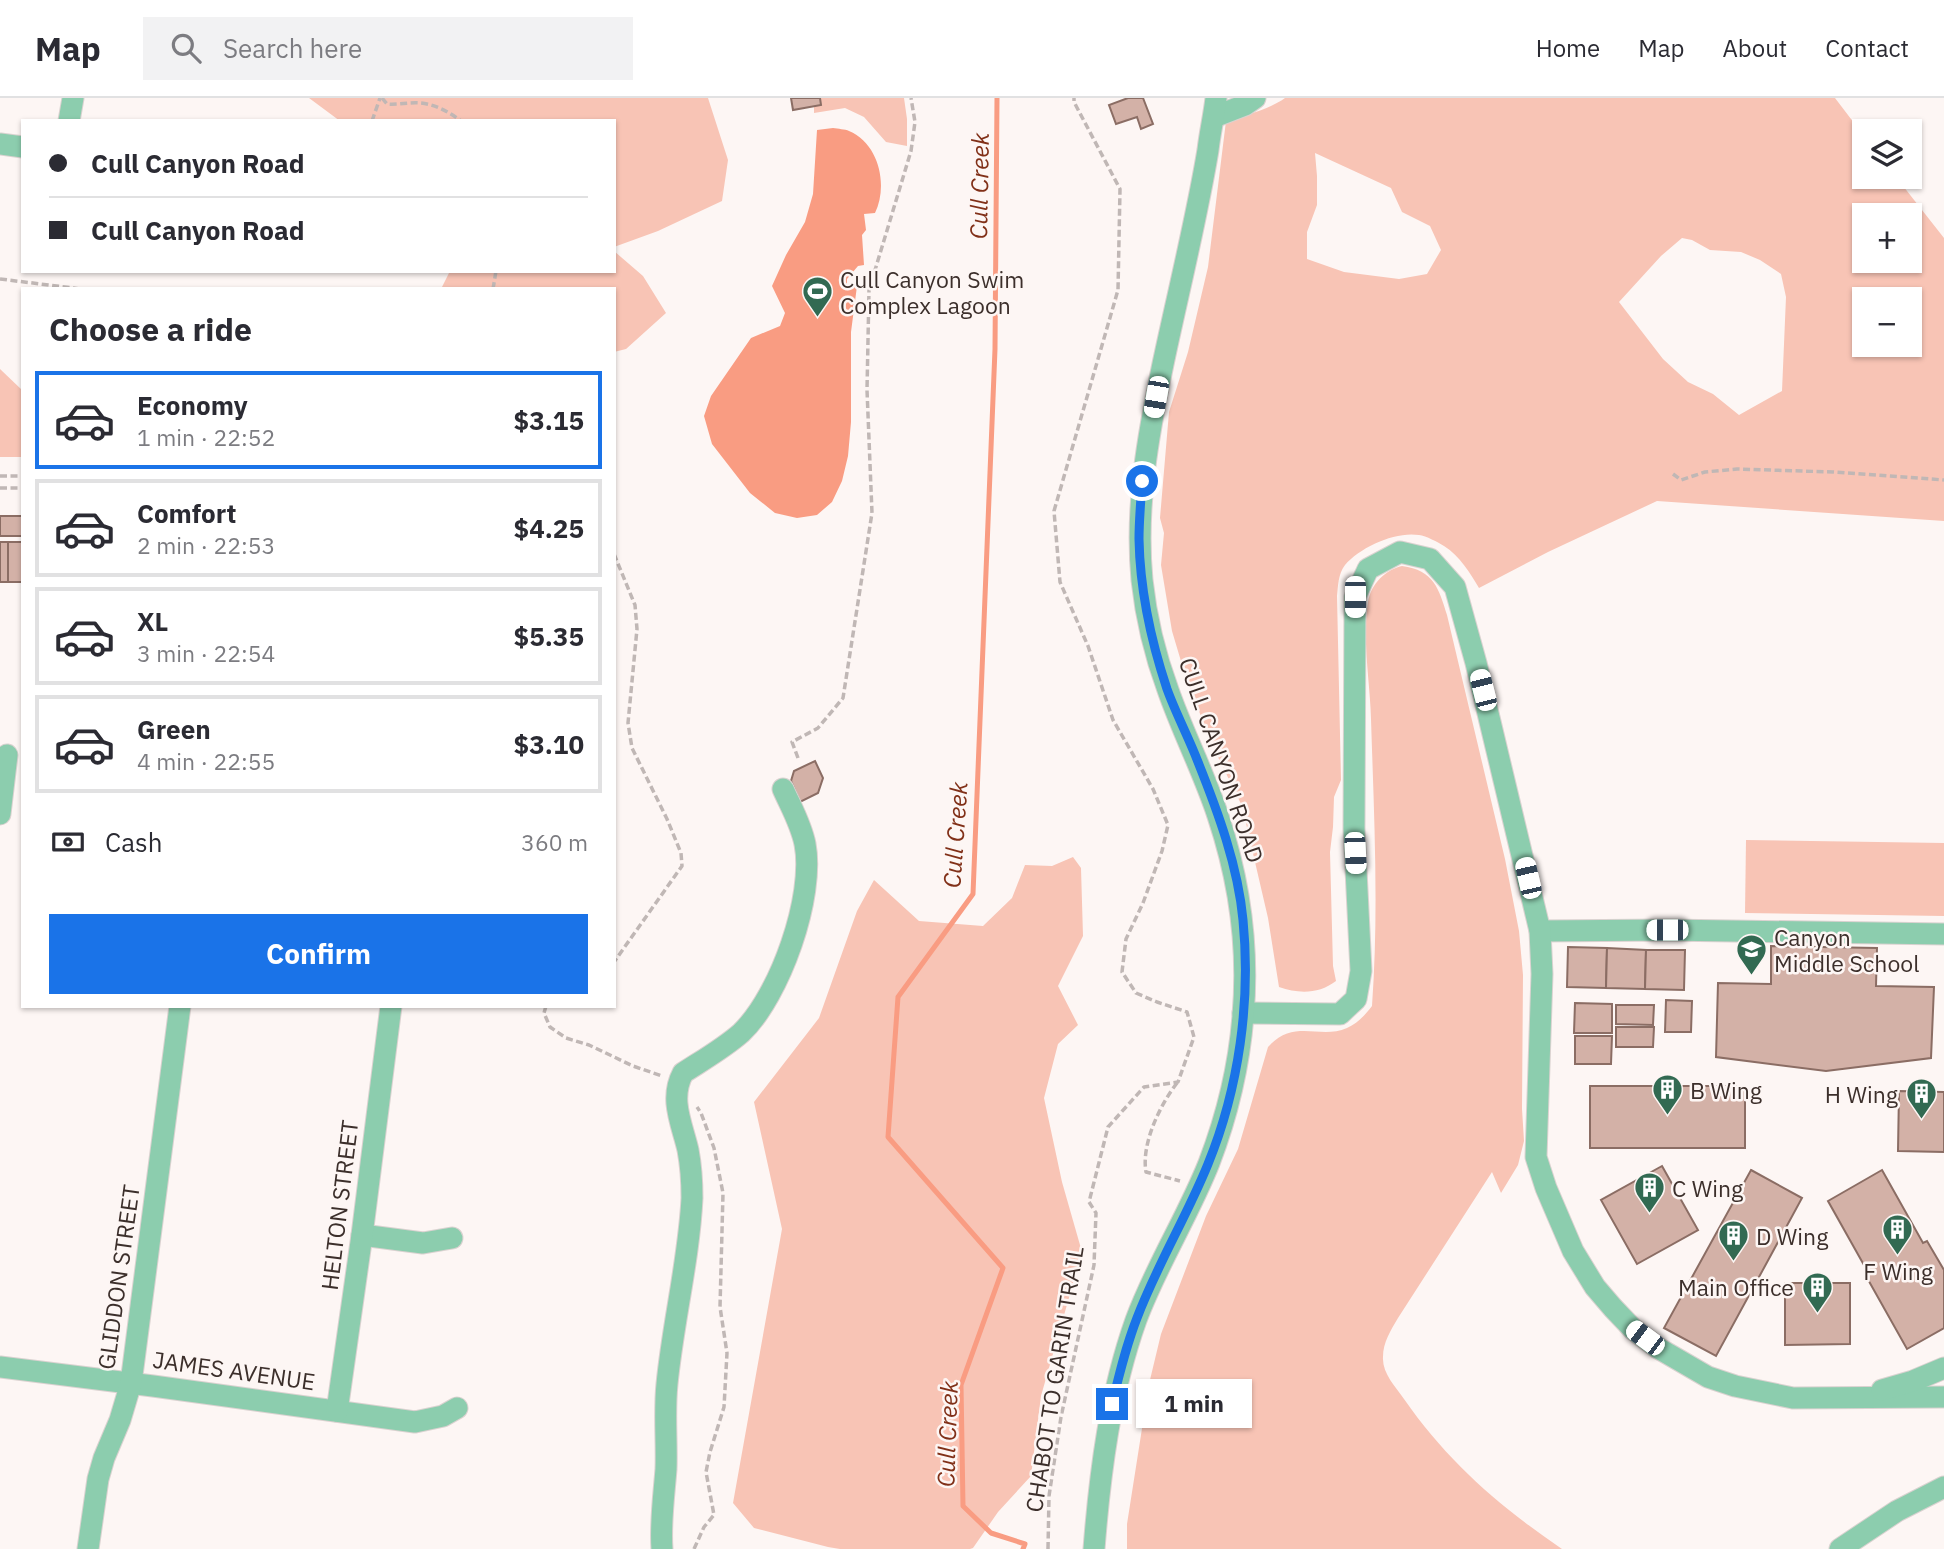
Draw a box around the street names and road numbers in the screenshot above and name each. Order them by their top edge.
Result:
street label: CULL CANYON ROAD [1173,653,1271,867]
street label: HELTON STREET [314,1118,364,1292]
street label: GLIDDON STREET [90,1183,146,1371]
street label: CHABOT TO GARIN TRAIL [1018,1244,1090,1514]
street label: JAMES AVENUE [151,1344,317,1396]

